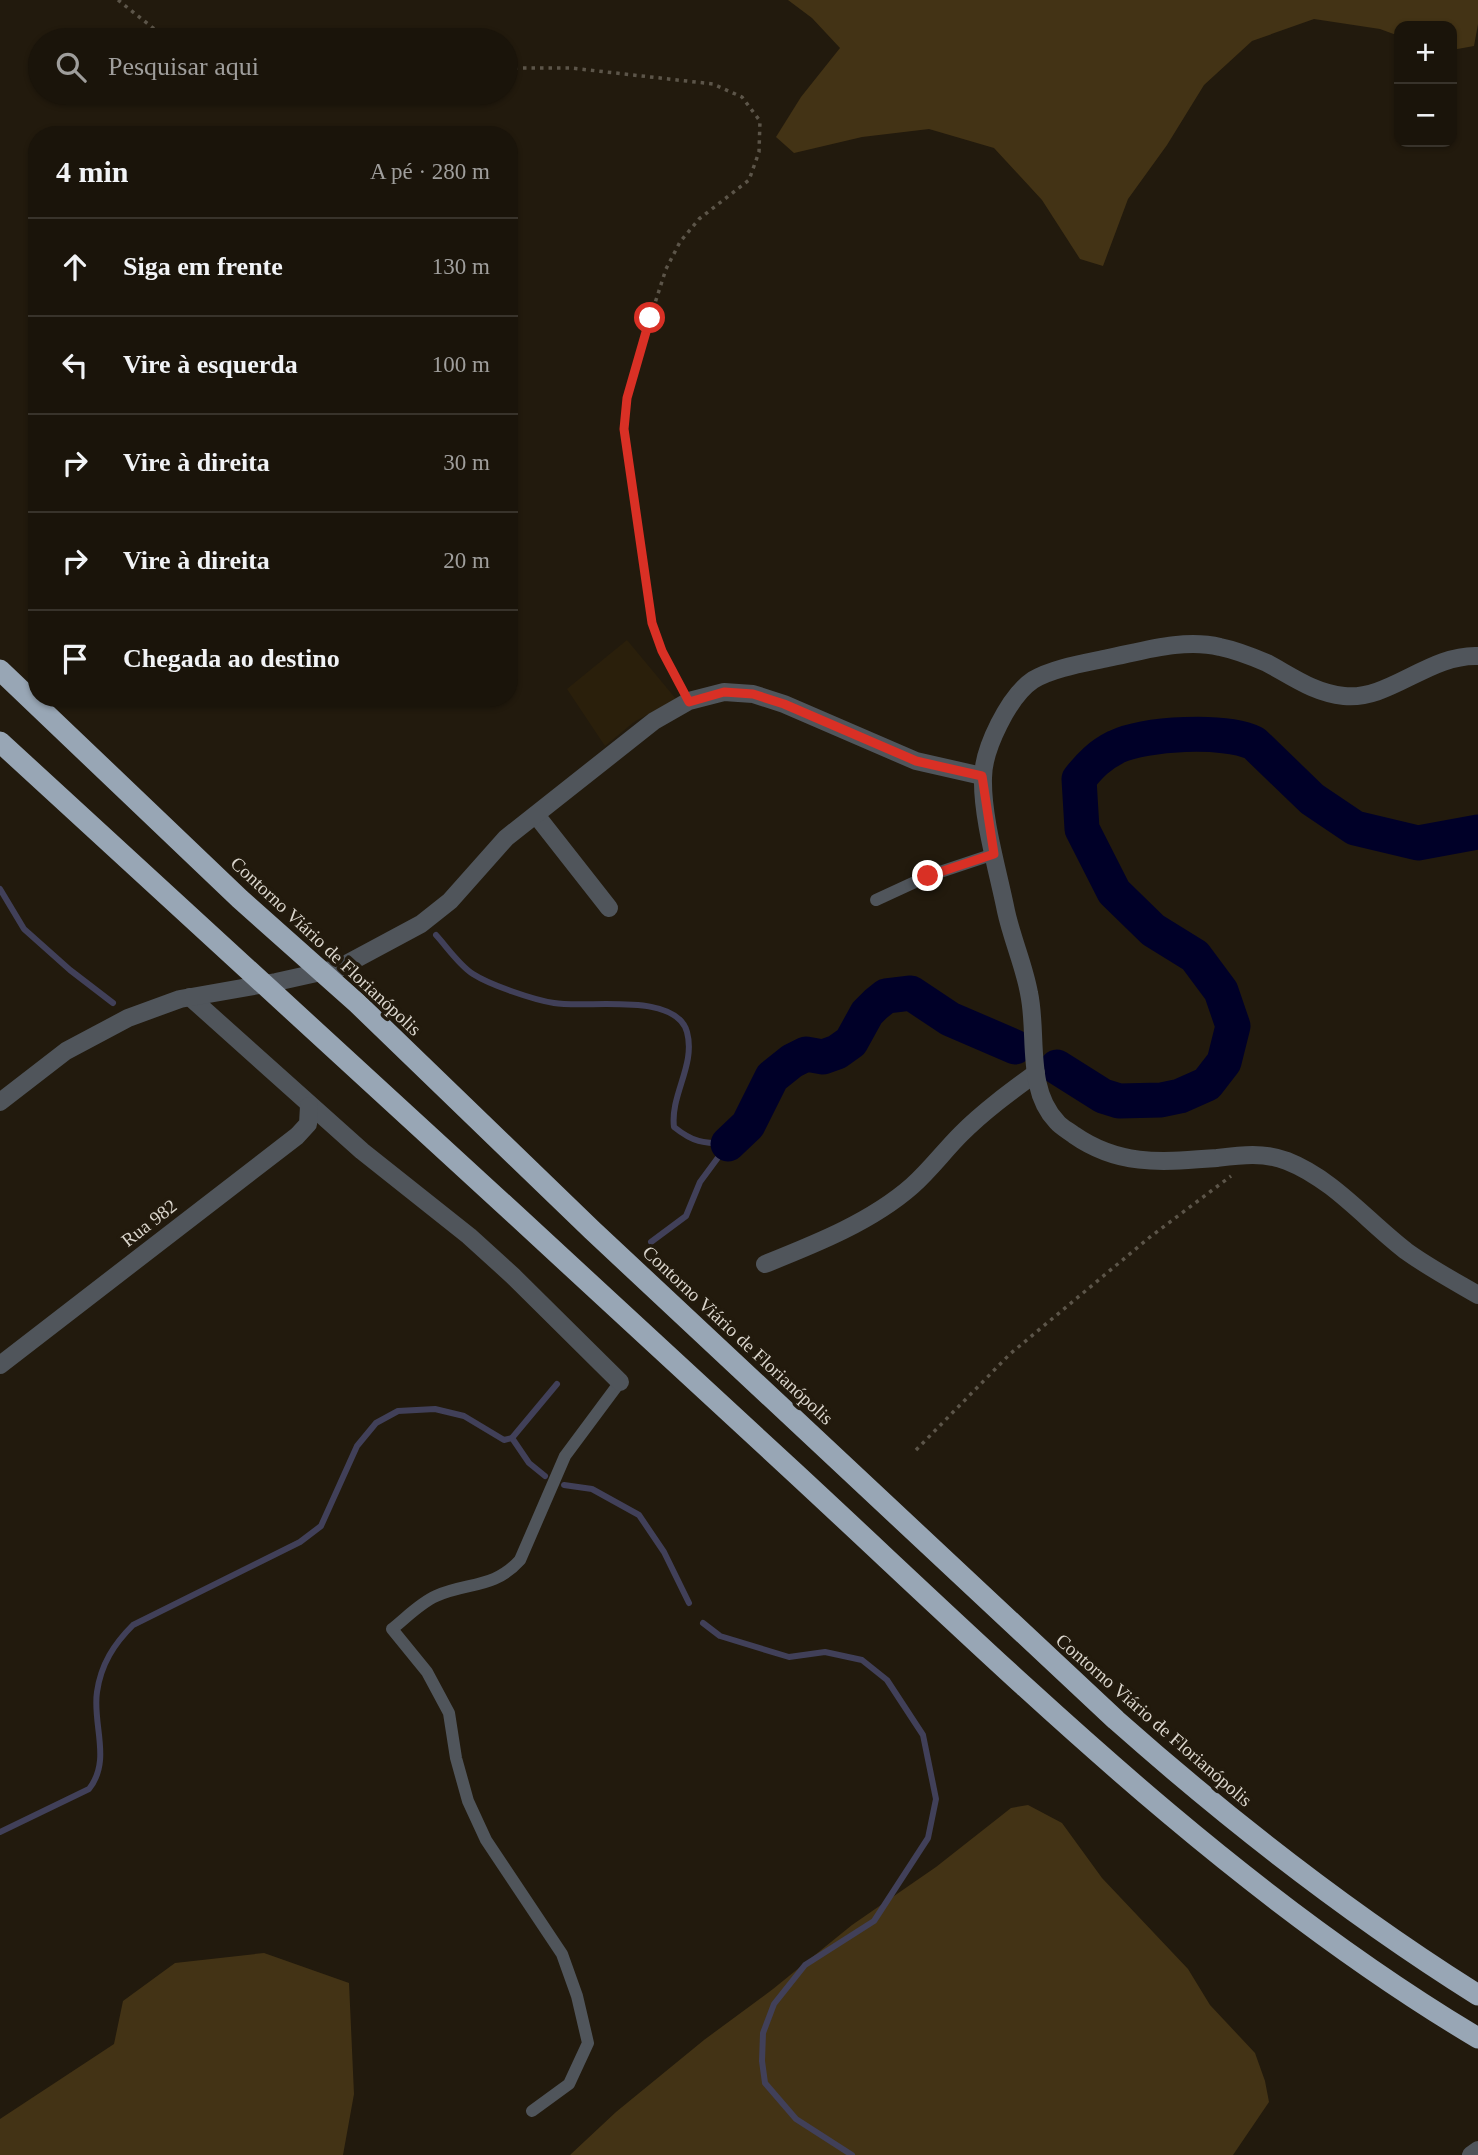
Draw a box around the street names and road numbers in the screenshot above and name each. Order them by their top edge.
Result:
street label: Contorno Viário de Florianópolis [227,852,425,1040]
street label: Rua 982 [117,1195,181,1251]
street label: Contorno Viário de Florianópolis [639,1241,837,1429]
street label: Contorno Viário de Florianópolis [1052,1629,1256,1811]

